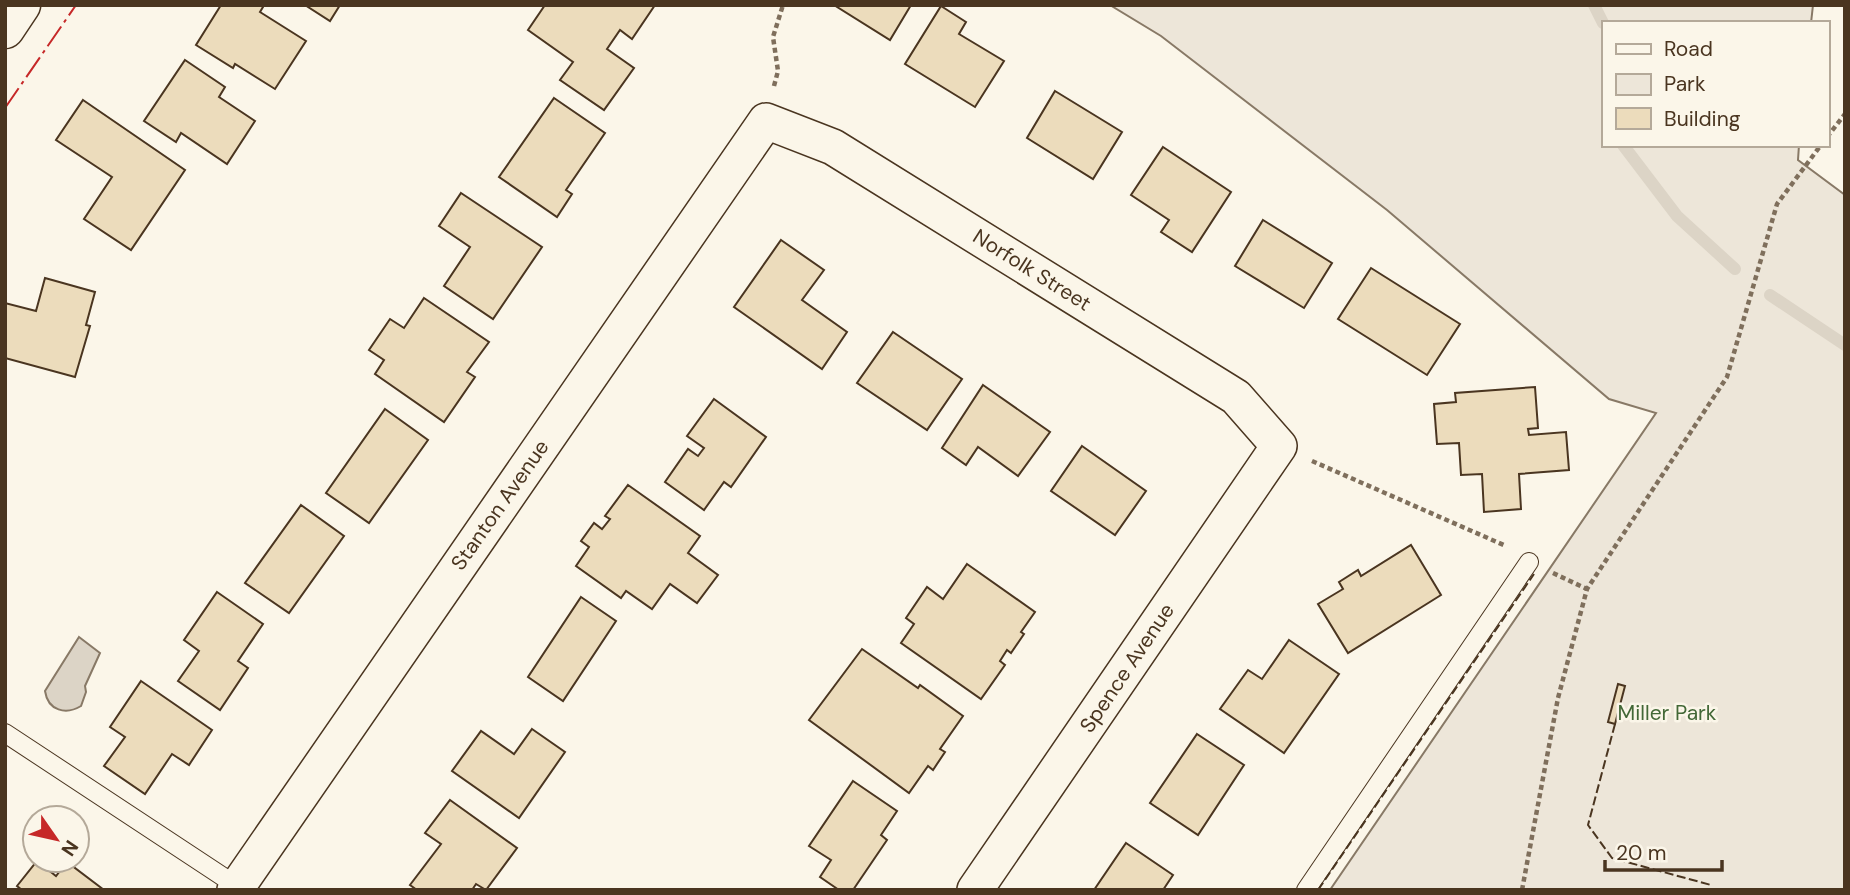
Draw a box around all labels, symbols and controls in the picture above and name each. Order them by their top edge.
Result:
legend [1602,21,1829,147]
text: Road [1664,35,1713,63]
text: Park [1664,70,1706,98]
text: Building [1664,105,1741,133]
street label: Norfolk Street [968,223,1096,317]
street label: Stanton Avenue [445,434,555,576]
street label: Spence Avenue [1073,598,1181,738]
park label: Miller Park [1618,699,1717,727]
north arrow [21,804,91,874]
scale bar [1605,828,1722,872]
text: N [55,835,84,861]
text: 20 m [1616,839,1667,867]

